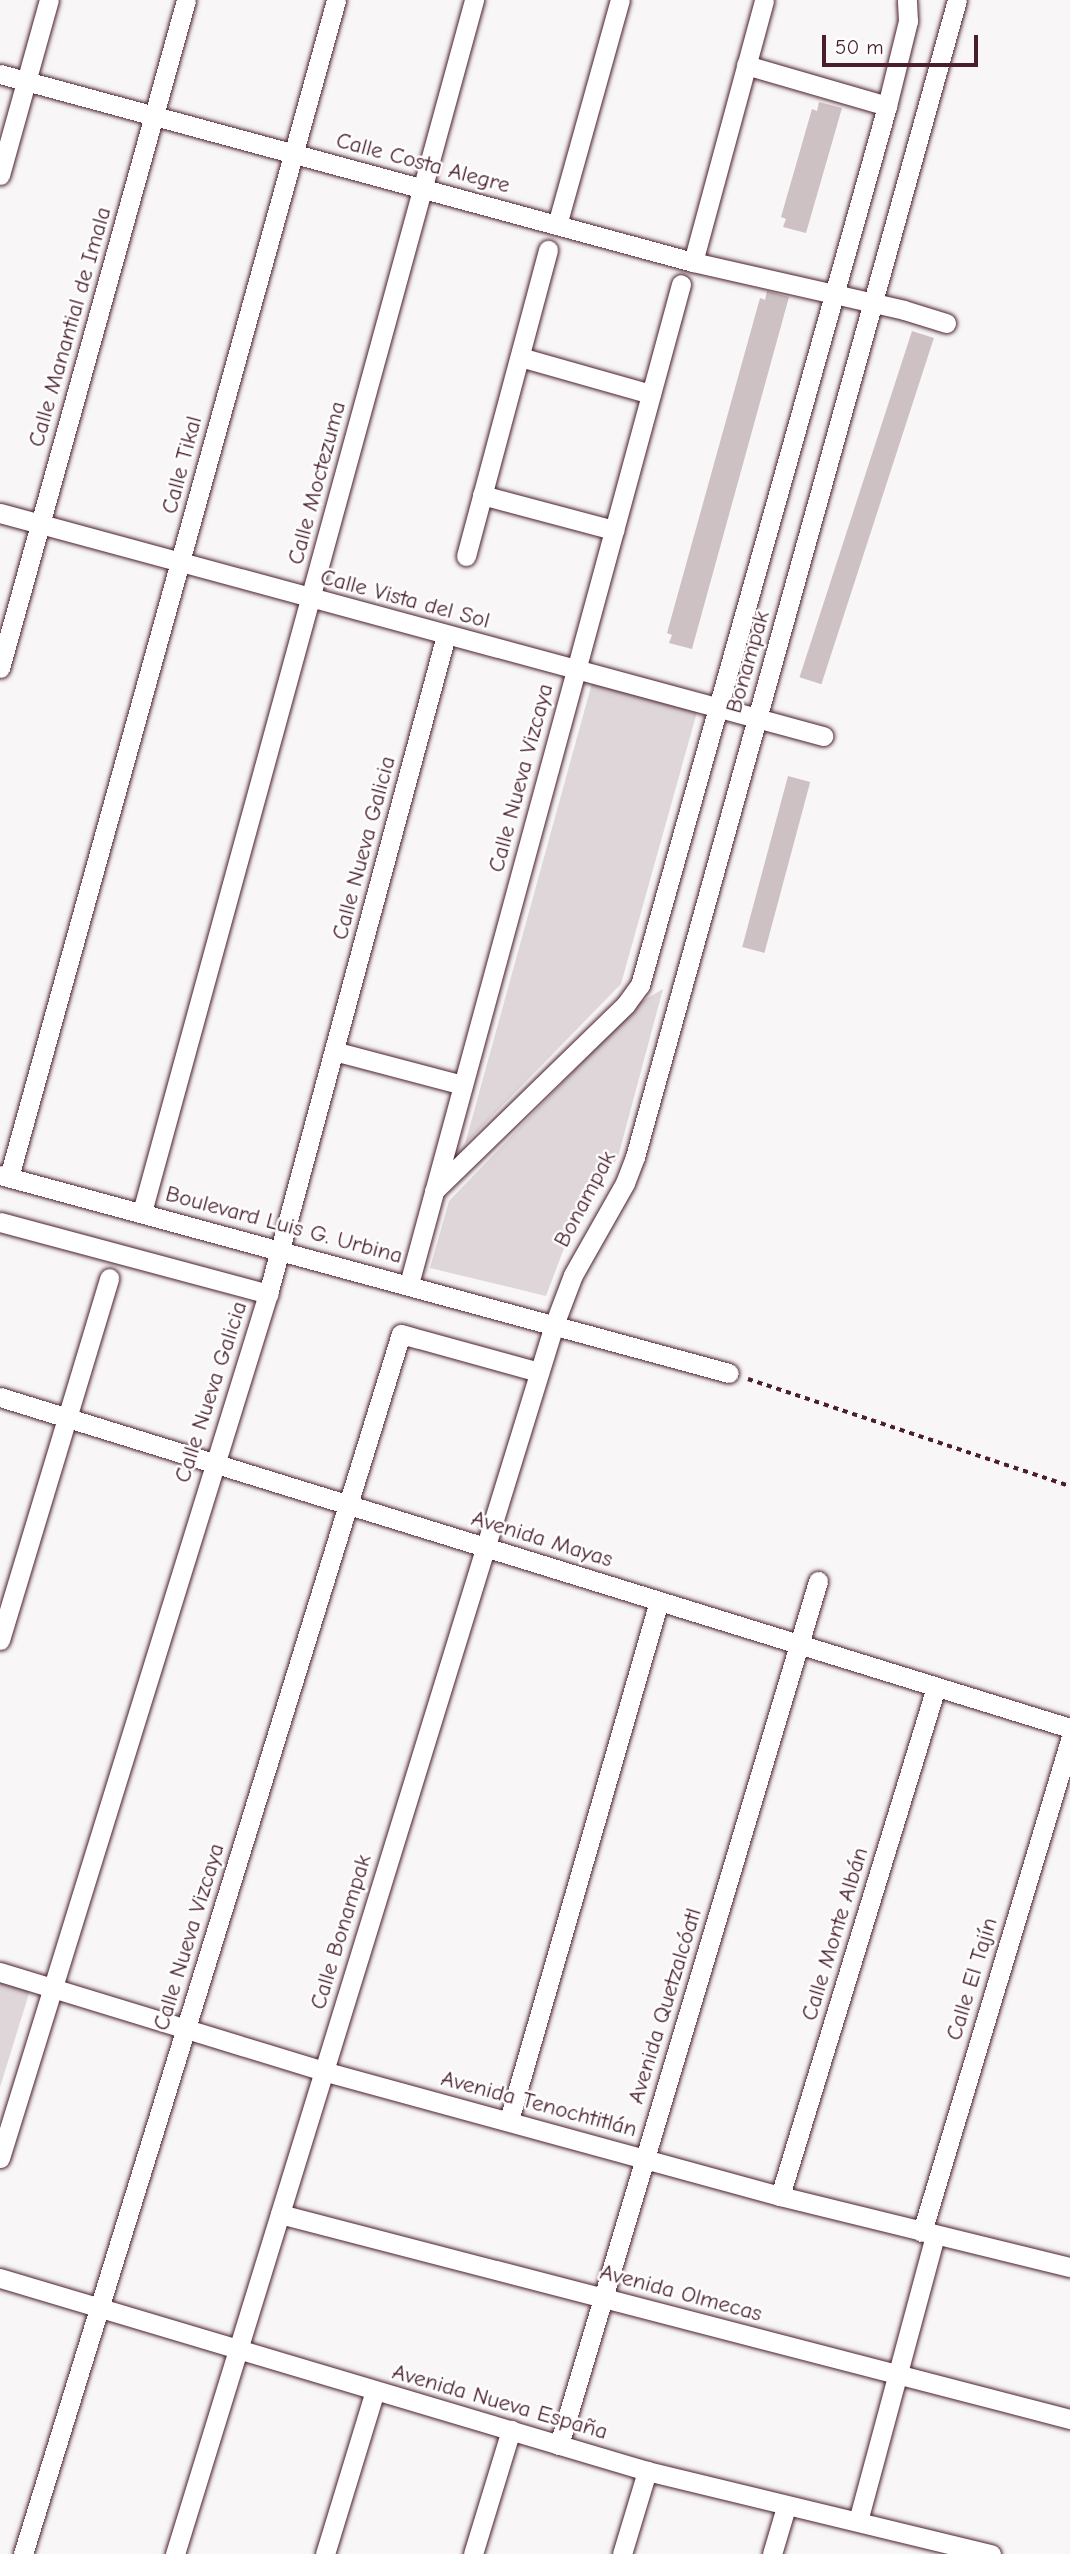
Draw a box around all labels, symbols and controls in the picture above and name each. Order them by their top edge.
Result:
scale bar [825,21,981,65]
text: 50 m [835,35,884,59]
street label: Calle Costa Alegre [333,127,513,199]
street label: Calle Manantial de Imala [23,204,117,450]
street label: Calle Moctezuma [282,398,352,568]
street label: Calle Tikal [156,413,208,517]
street label: Calle Vista del Sol [317,563,493,635]
street label: Bonampak [720,608,776,716]
street label: Calle Nueva Vizcaya [483,681,559,875]
street label: Calle Nueva Galicia [326,753,402,943]
street label: Bonampak [548,1146,622,1252]
street label: Boulevard Luis G. Urbina [162,1180,406,1270]
street label: Calle Nueva Galicia [169,1298,253,1486]
street label: Avenida Mayas [468,1504,616,1574]
street label: Calle Nueva Vizcaya [147,1840,231,2034]
street label: Calle Monte Albán [796,1844,874,2024]
street label: Calle Bonampak [304,1851,378,2013]
street label: Avenida Quetzalcóatl [622,1905,708,2107]
street label: Calle El Tajín [940,1914,1004,2044]
street label: Avenida Tenochtitlán [438,2065,640,2143]
street label: Avenida Olmecas [597,2258,765,2328]
street label: Avenida Nueva España [389,2358,611,2446]

